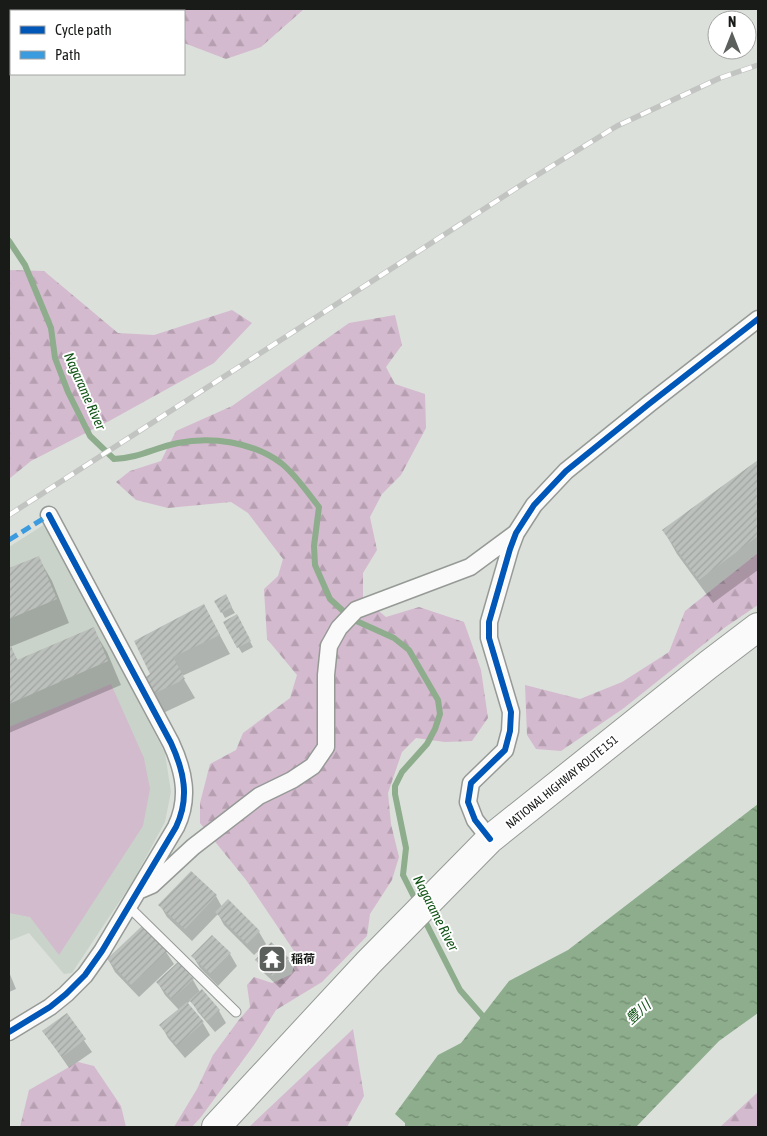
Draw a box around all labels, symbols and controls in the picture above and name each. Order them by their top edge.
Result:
legend [10,10,185,75]
north arrow [707,10,757,60]
text: N [728,14,736,30]
text: Cycle path [55,21,112,38]
text: Path [55,46,81,63]
water label: Nagarame River [61,350,109,433]
street label: NATIONAL HIGHWAY ROUTE 151 [503,732,621,832]
water label: Nagarame River [410,873,462,954]
temple icon: 稲荷 [257,944,287,974]
place label: 稲荷 [291,952,315,966]
water label: 豊川 [622,995,655,1027]

